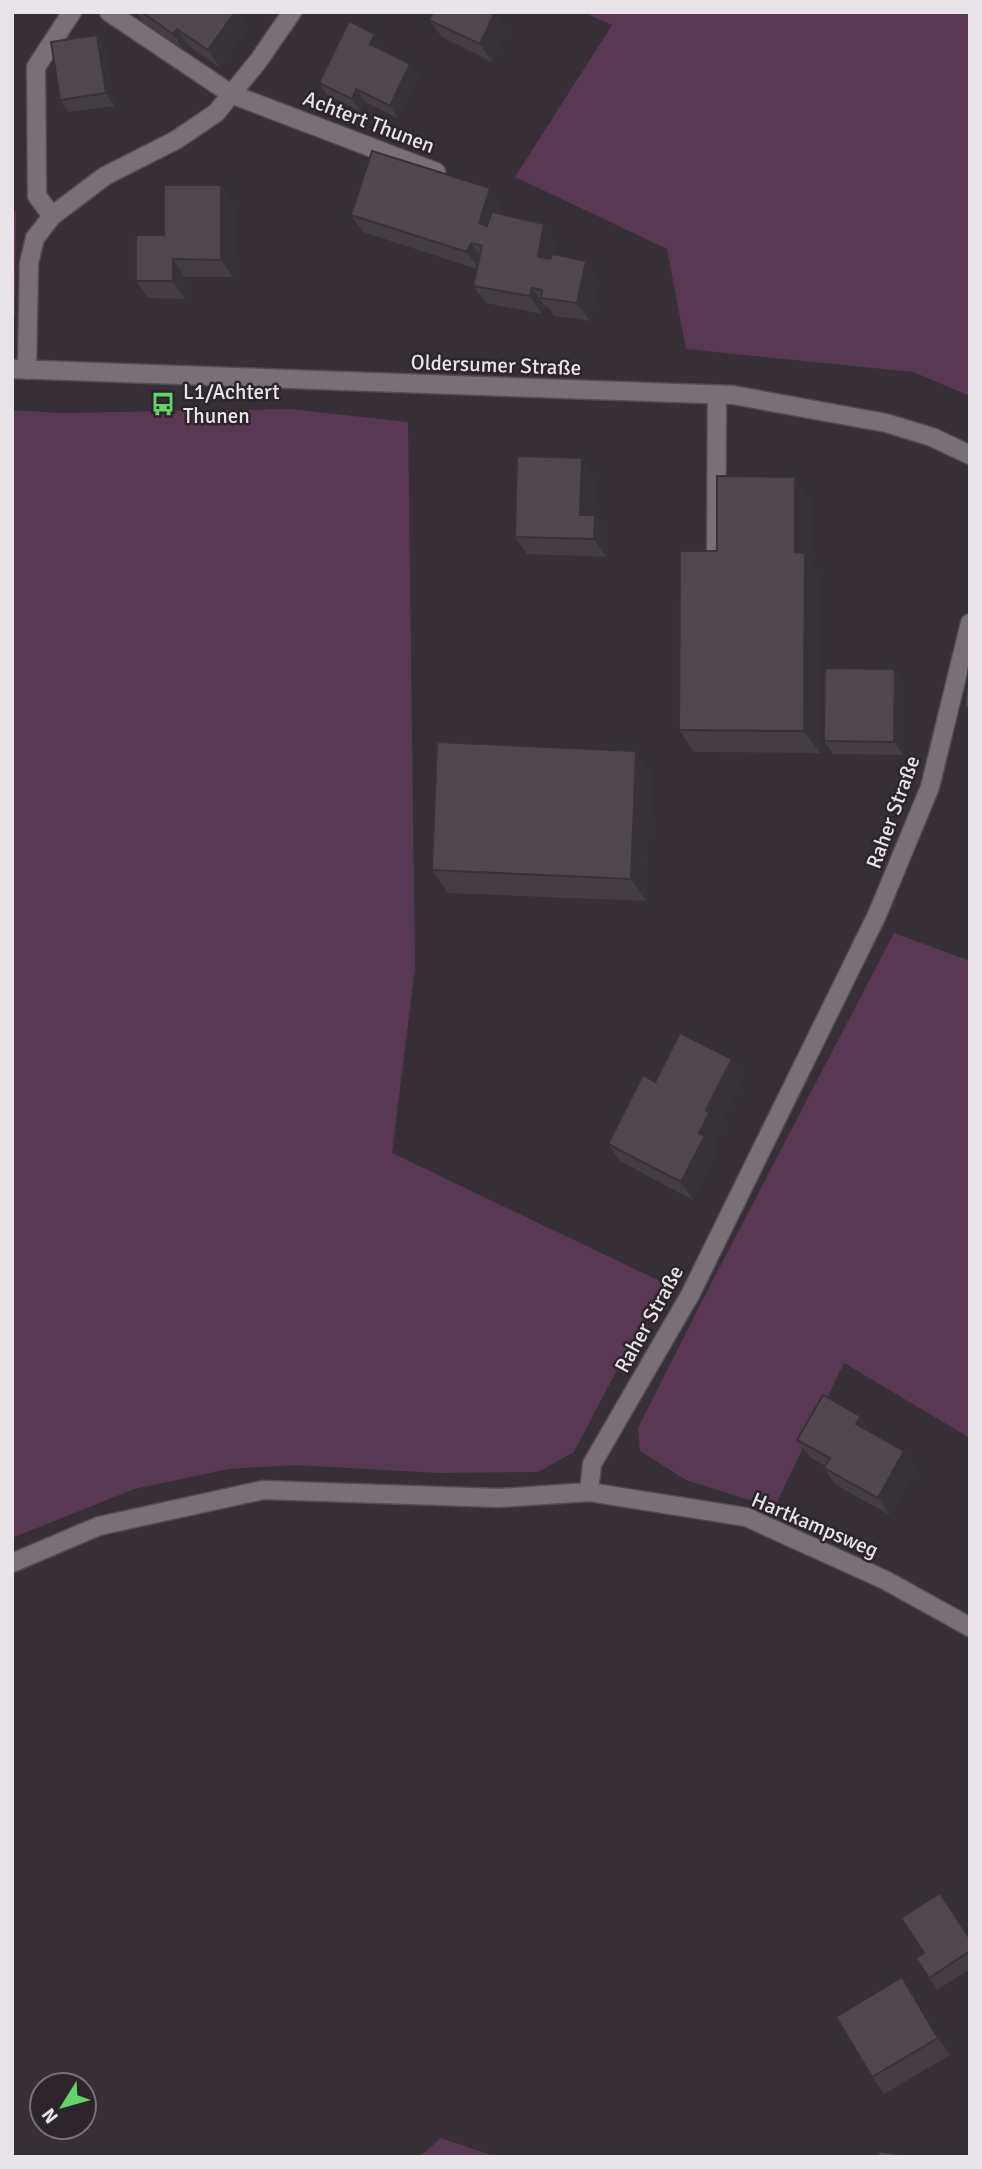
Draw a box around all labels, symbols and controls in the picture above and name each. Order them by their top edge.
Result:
street label: Achtert Thunen [300,85,438,159]
street label: Oldersumer Straße [410,349,582,381]
place label: L1/Achtert Thunen [183,379,280,429]
bus stop icon: L1/Achtert Thunen [149,390,177,418]
street label: Raher Straße [861,752,925,872]
street label: Raher Straße [609,1261,689,1377]
street label: Hartkampsweg [748,1487,882,1563]
north arrow [28,2071,98,2141]
text: N [37,2103,64,2128]

